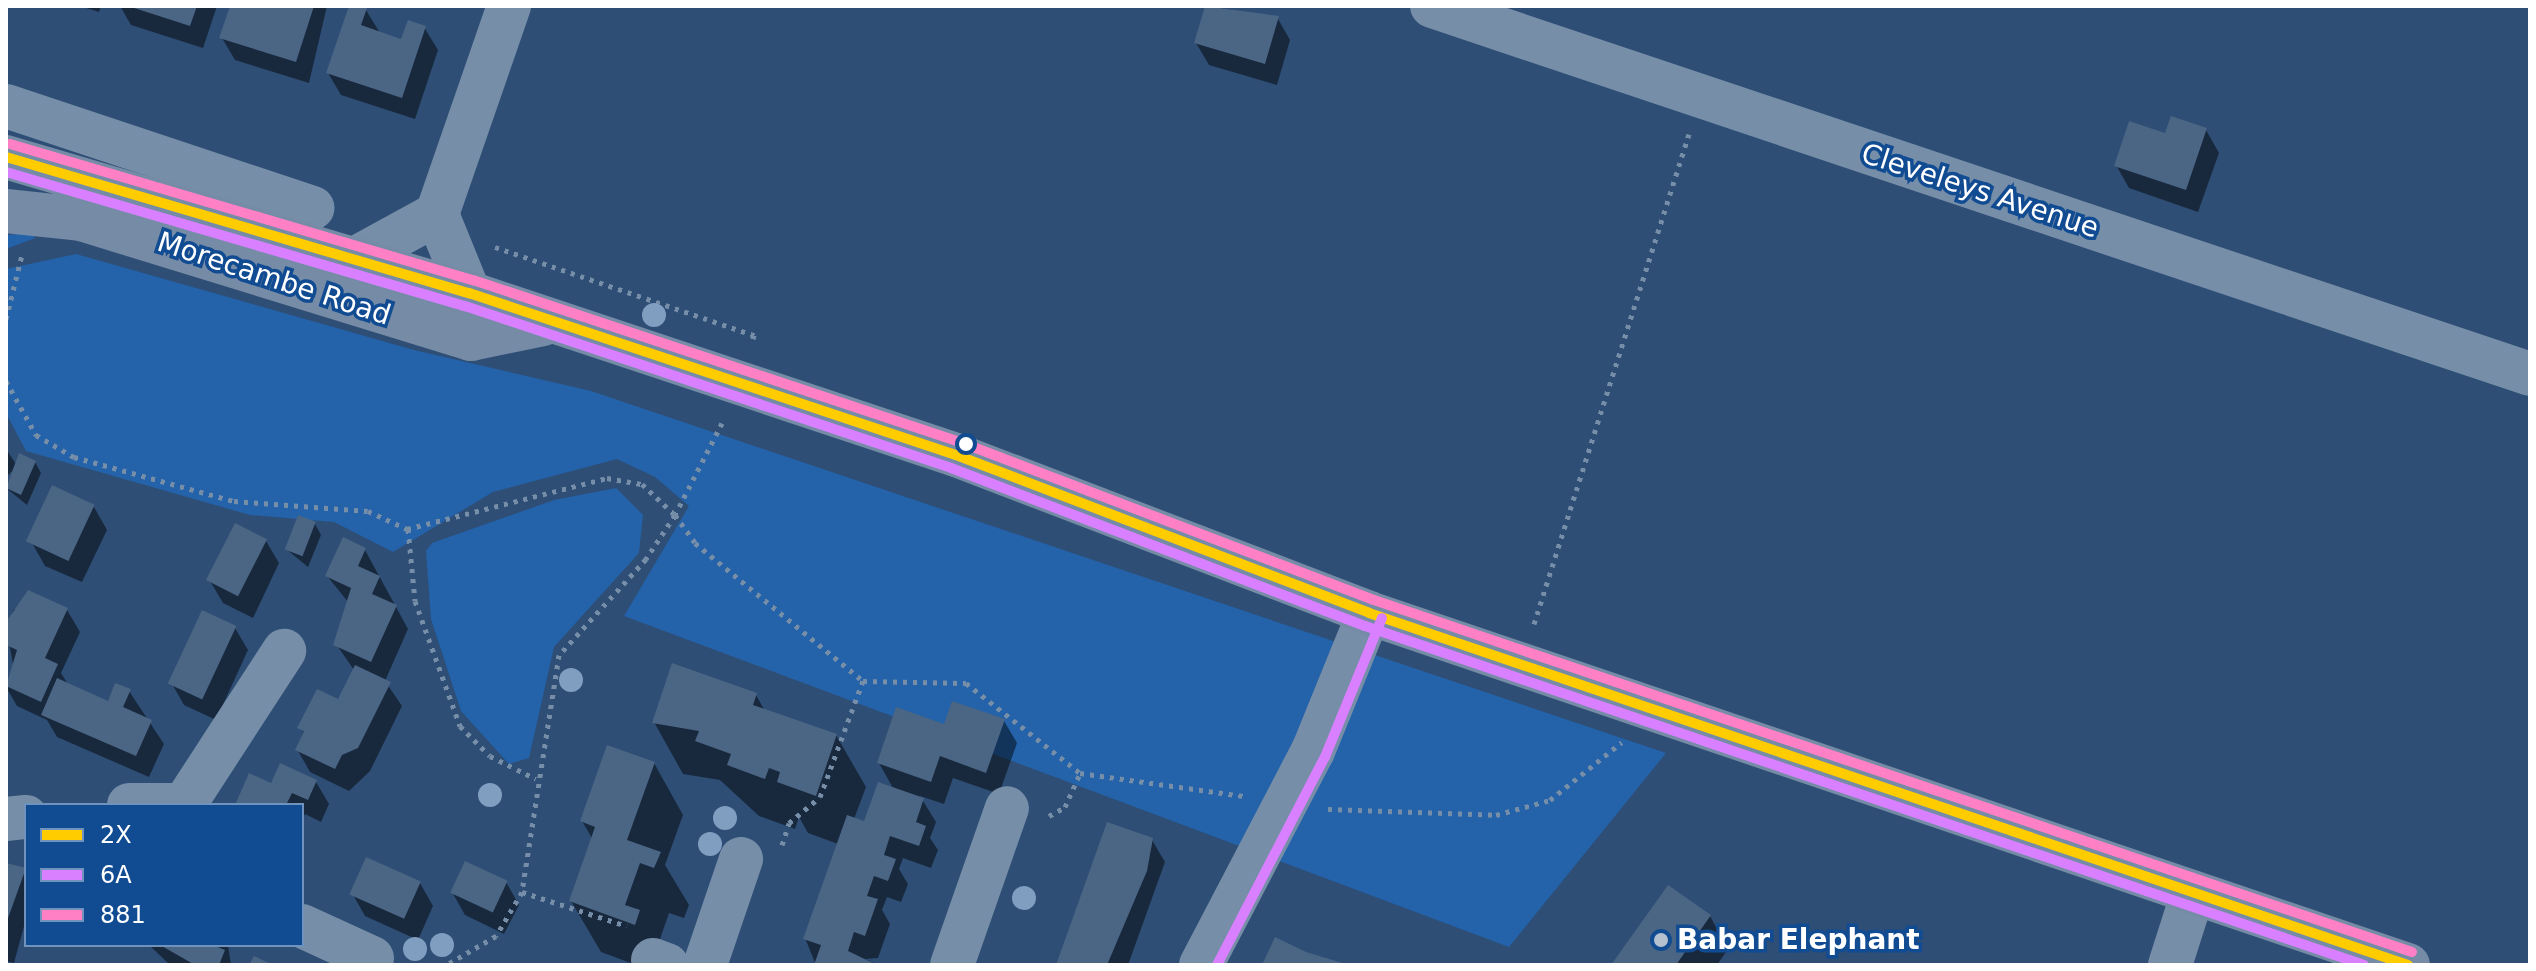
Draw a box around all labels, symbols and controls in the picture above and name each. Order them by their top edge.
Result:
street label: Cleveleys Avenue [1857,137,2103,245]
street label: Morecambe Road [153,225,395,333]
unlabelled marker [958,436,974,452]
legend [24,803,304,947]
text: 2X [100,821,132,849]
text: 6A [100,861,132,889]
text: 881 [100,901,146,929]
place label: Babar Elephant [1677,923,1920,957]
marker: Babar Elephant [1652,931,1670,949]

